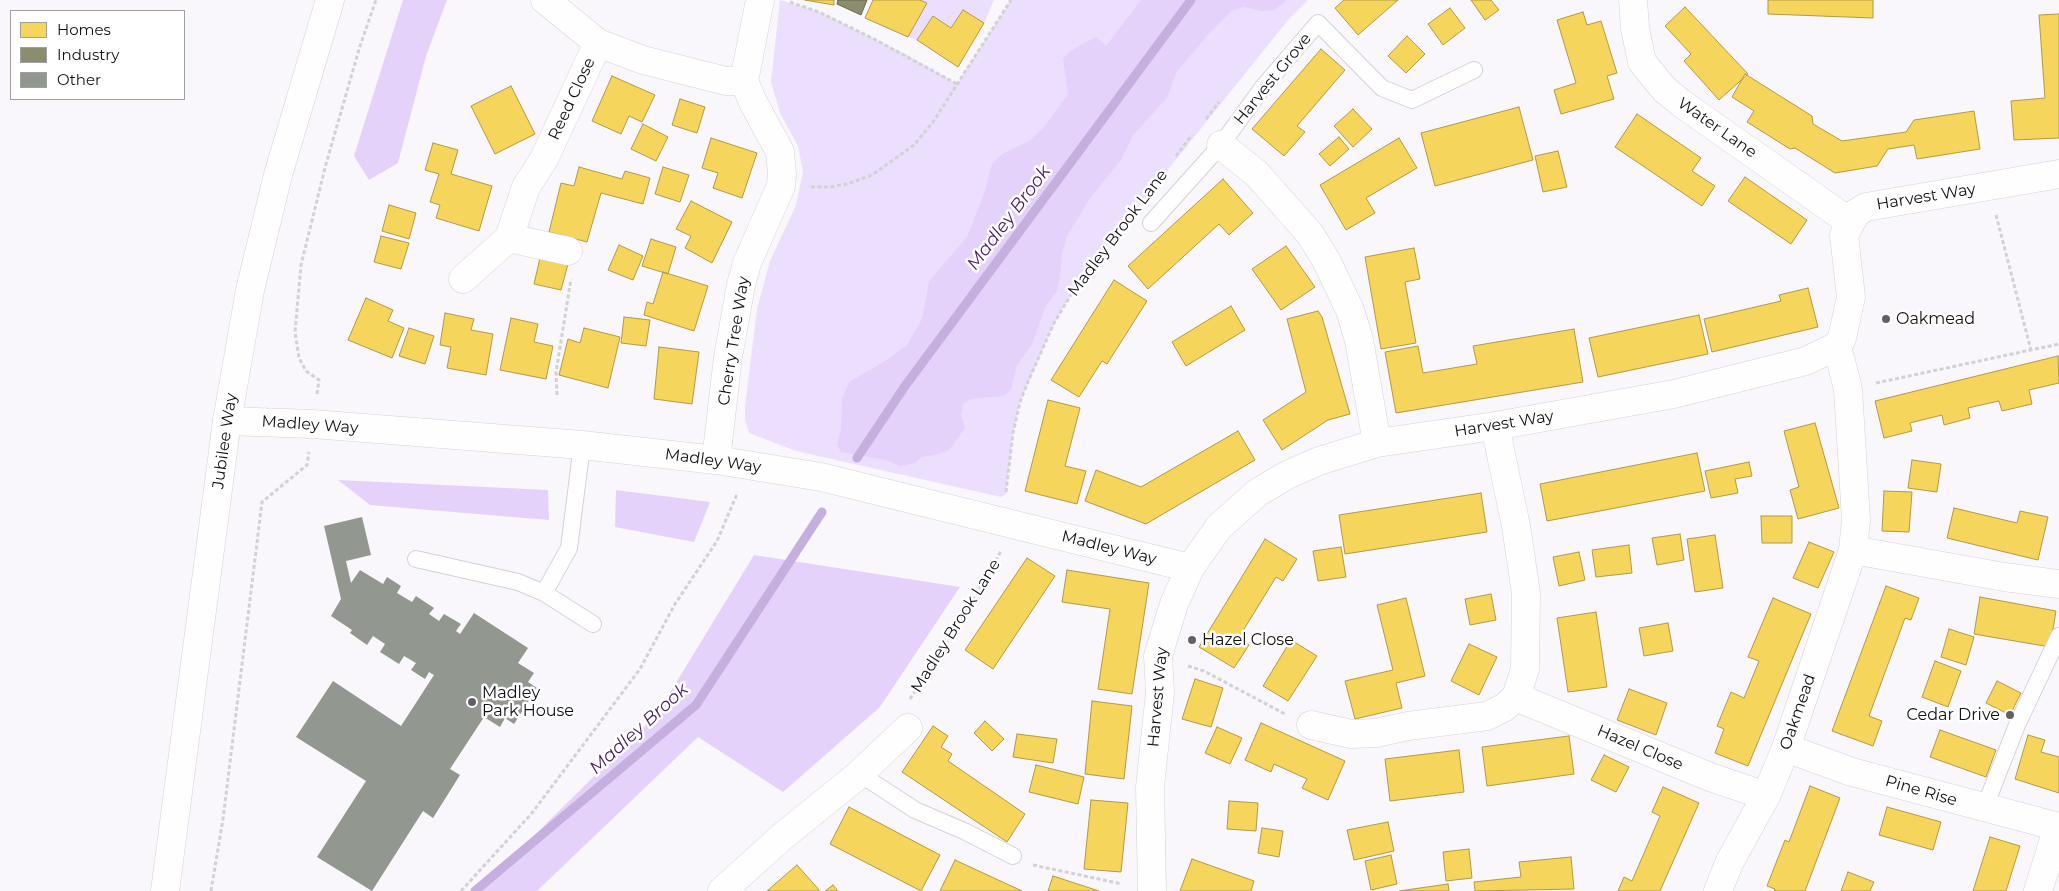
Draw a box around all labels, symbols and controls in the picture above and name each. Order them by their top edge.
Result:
legend [10,10,185,100]
text: Homes [57,20,111,39]
street label: Harvest Grove [1230,29,1316,129]
text: Industry [57,45,119,64]
street label: Reed Close [544,55,600,143]
text: Other [57,70,101,89]
street label: Water Lane [1674,94,1760,162]
water label: Madley Brook [963,161,1055,275]
street label: Madley Brook Lane [1064,166,1172,300]
street label: Harvest Way [1875,180,1977,214]
street label: Cherry Tree Way [714,275,754,407]
place label: Oakmead [1896,309,1975,329]
marker: Oakmead [1880,313,1892,325]
street label: Jubilee Way [209,392,241,490]
street label: Harvest Way [1453,407,1555,441]
street label: Madley Way [261,412,359,438]
street label: Madley Way [664,445,762,477]
street label: Madley Way [1060,527,1158,569]
street label: Madley Brook Lane [907,556,1005,696]
place label: Hazel Close [1202,630,1294,650]
marker: Hazel Close [1186,634,1198,646]
street label: Harvest Way [1144,646,1172,748]
street label: Oakmead [1776,672,1820,752]
water label: Madley Brook [585,679,693,779]
place label: Madley Park House [482,683,574,721]
marker: Madley Park House [466,696,478,708]
place label: Cedar Drive [1907,705,2000,725]
marker: Cedar Drive [2004,709,2016,721]
street label: Hazel Close [1594,721,1686,775]
street label: Pine Rise [1883,772,1959,810]

